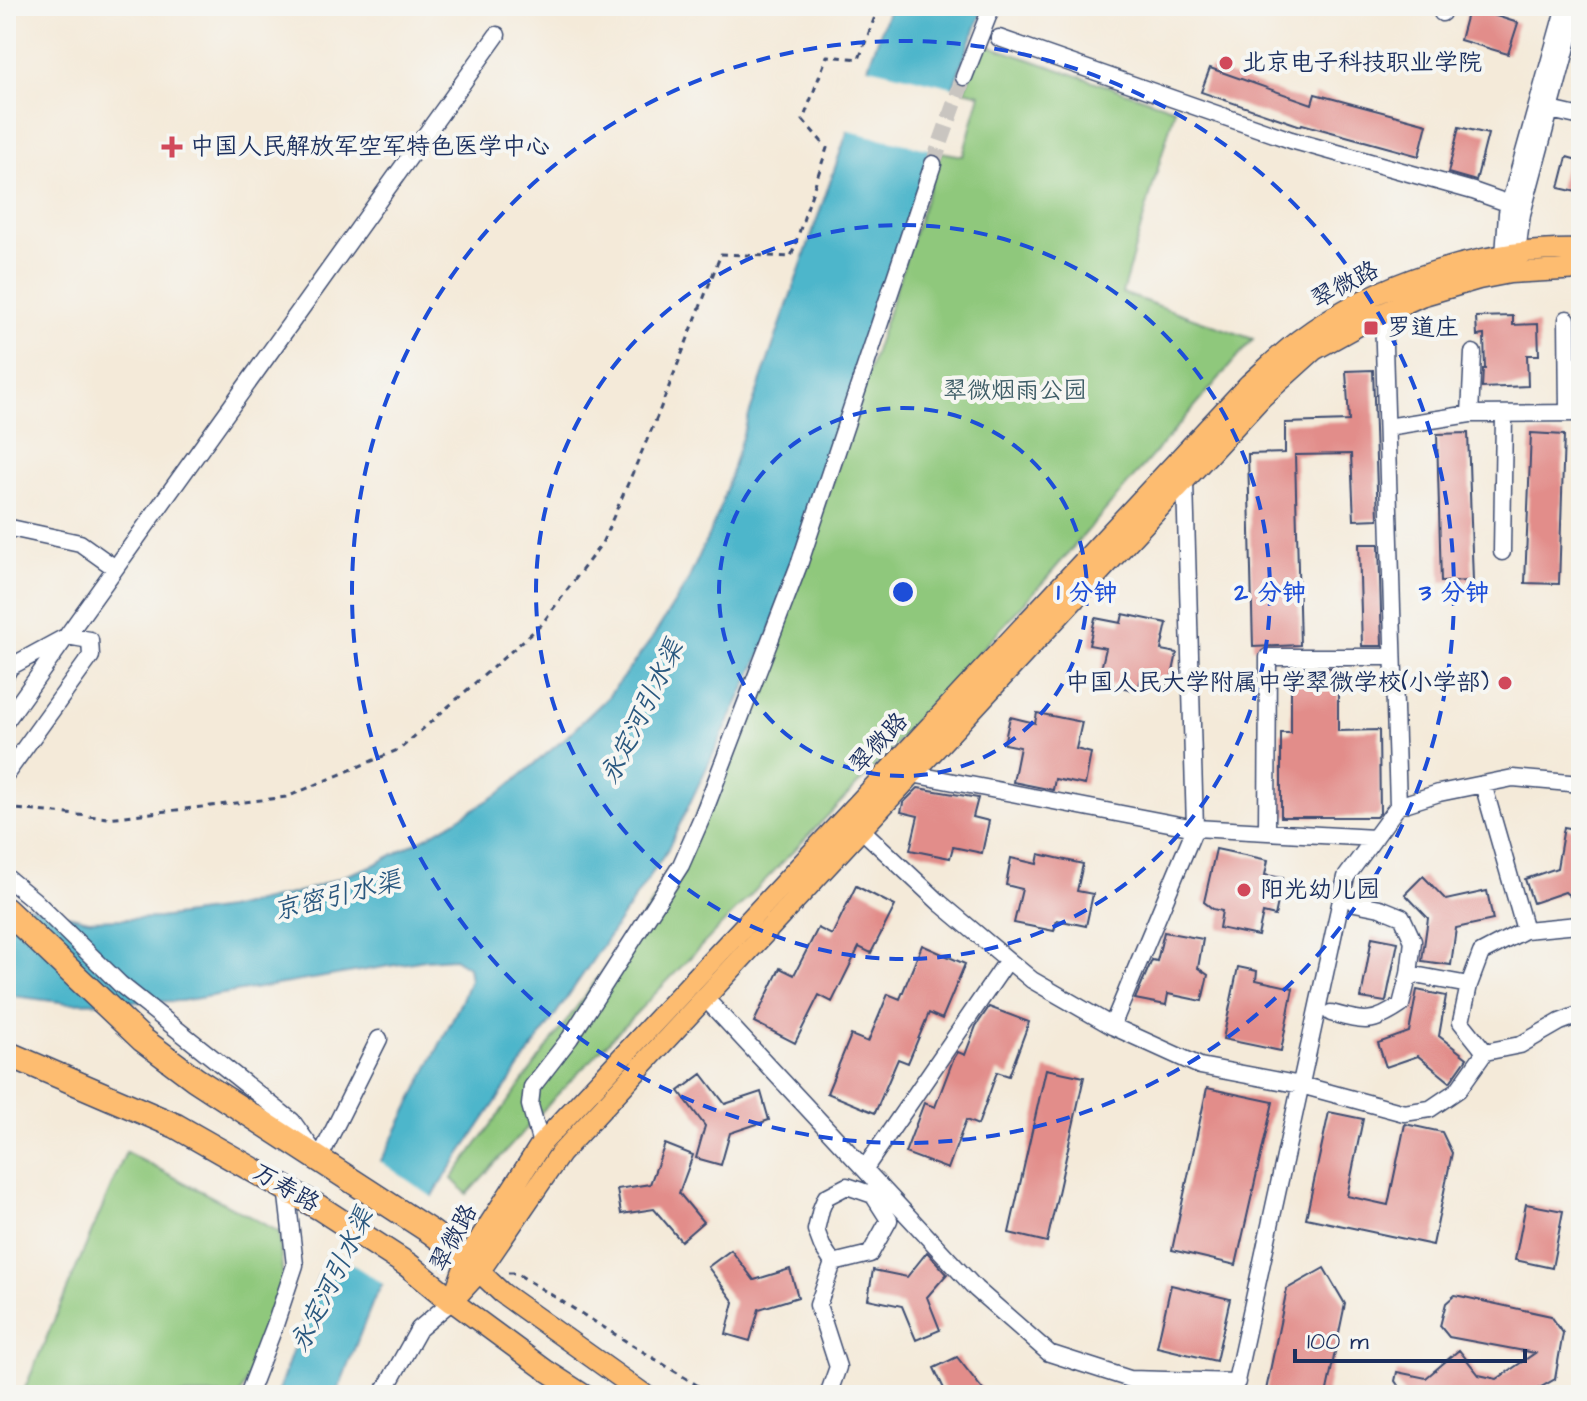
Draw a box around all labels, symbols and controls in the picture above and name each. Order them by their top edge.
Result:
place label: 北京电子科技职业学院 [1242,46,1482,80]
marker: 北京电子科技职业学院 [1217,54,1235,72]
place label: 中国人民解放军空军特色医学中心 [190,130,550,164]
marker: 中国人民解放军空军特色医学中心 [161,136,183,158]
street label: 翠微路 [1305,253,1385,317]
place label: 罗道庄 [1387,311,1459,345]
marker: 罗道庄 [1362,319,1380,337]
park label: 翠微烟雨公园 [943,374,1087,408]
text: 1 分钟 [1057,576,1117,610]
text: 2 分钟 [1233,576,1306,610]
text: 3 分钟 [1418,576,1489,610]
centre of rings [889,578,917,606]
water label: 永定河引水渠 [592,632,693,790]
place label: 中国人民大学附属中学翠微学校(小学部) [1065,666,1489,700]
marker: 中国人民大学附属中学翠微学校(小学部) [1496,674,1514,692]
street label: 翠微路 [842,705,916,781]
water label: 京密引水渠 [270,862,406,929]
place label: 阳光幼儿园 [1260,873,1380,907]
marker: 阳光幼儿园 [1235,881,1253,899]
street label: 万寿路 [246,1155,326,1221]
street label: 翠微路 [422,1198,486,1278]
water label: 永定河引水渠 [282,1200,383,1358]
scale bar [1295,1313,1525,1363]
text: 100 m [1307,1325,1369,1359]

